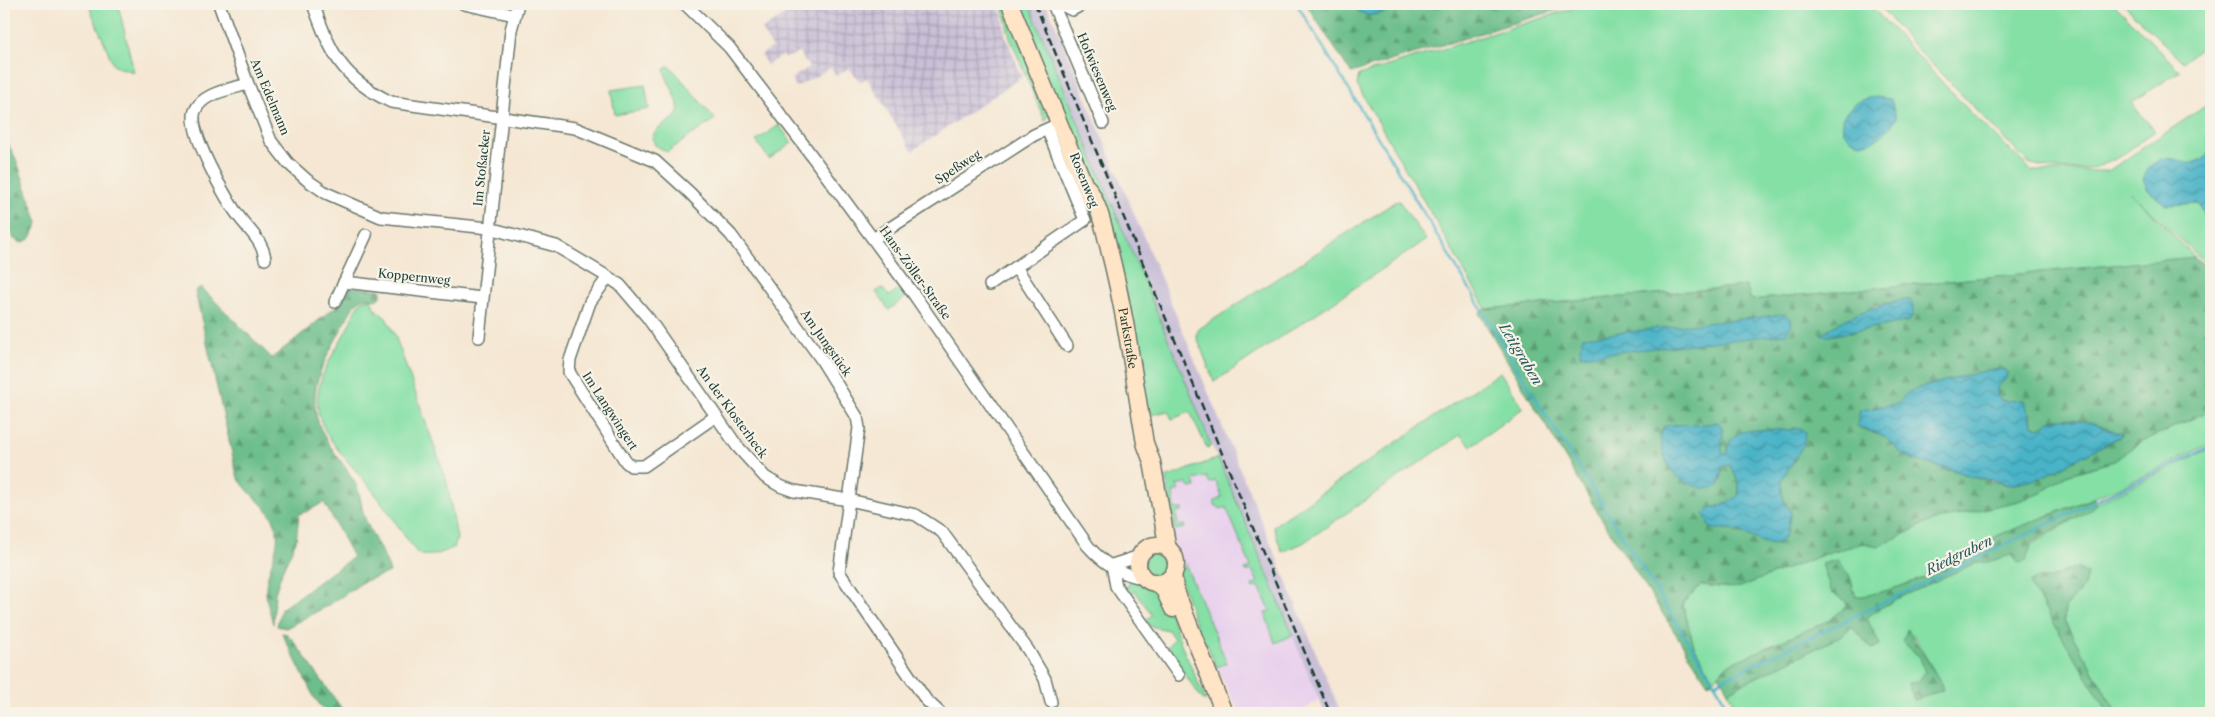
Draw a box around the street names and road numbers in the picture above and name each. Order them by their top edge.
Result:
street label: Hofwiesenweg [1074,30,1121,114]
street label: Am Edelmann [247,55,294,138]
street label: Im Stoßacker [470,129,493,207]
street label: Speßweg [932,146,984,187]
street label: Rosenweg [1067,150,1103,210]
street label: Hans-Zöller-Straße [876,223,955,323]
street label: Koppernweg [377,265,452,288]
street label: Am Jungstück [797,305,856,380]
street label: Parkstraße [1115,306,1141,370]
street label: An der Klosterheck [693,362,772,462]
street label: Im Langwingert [580,369,642,453]

